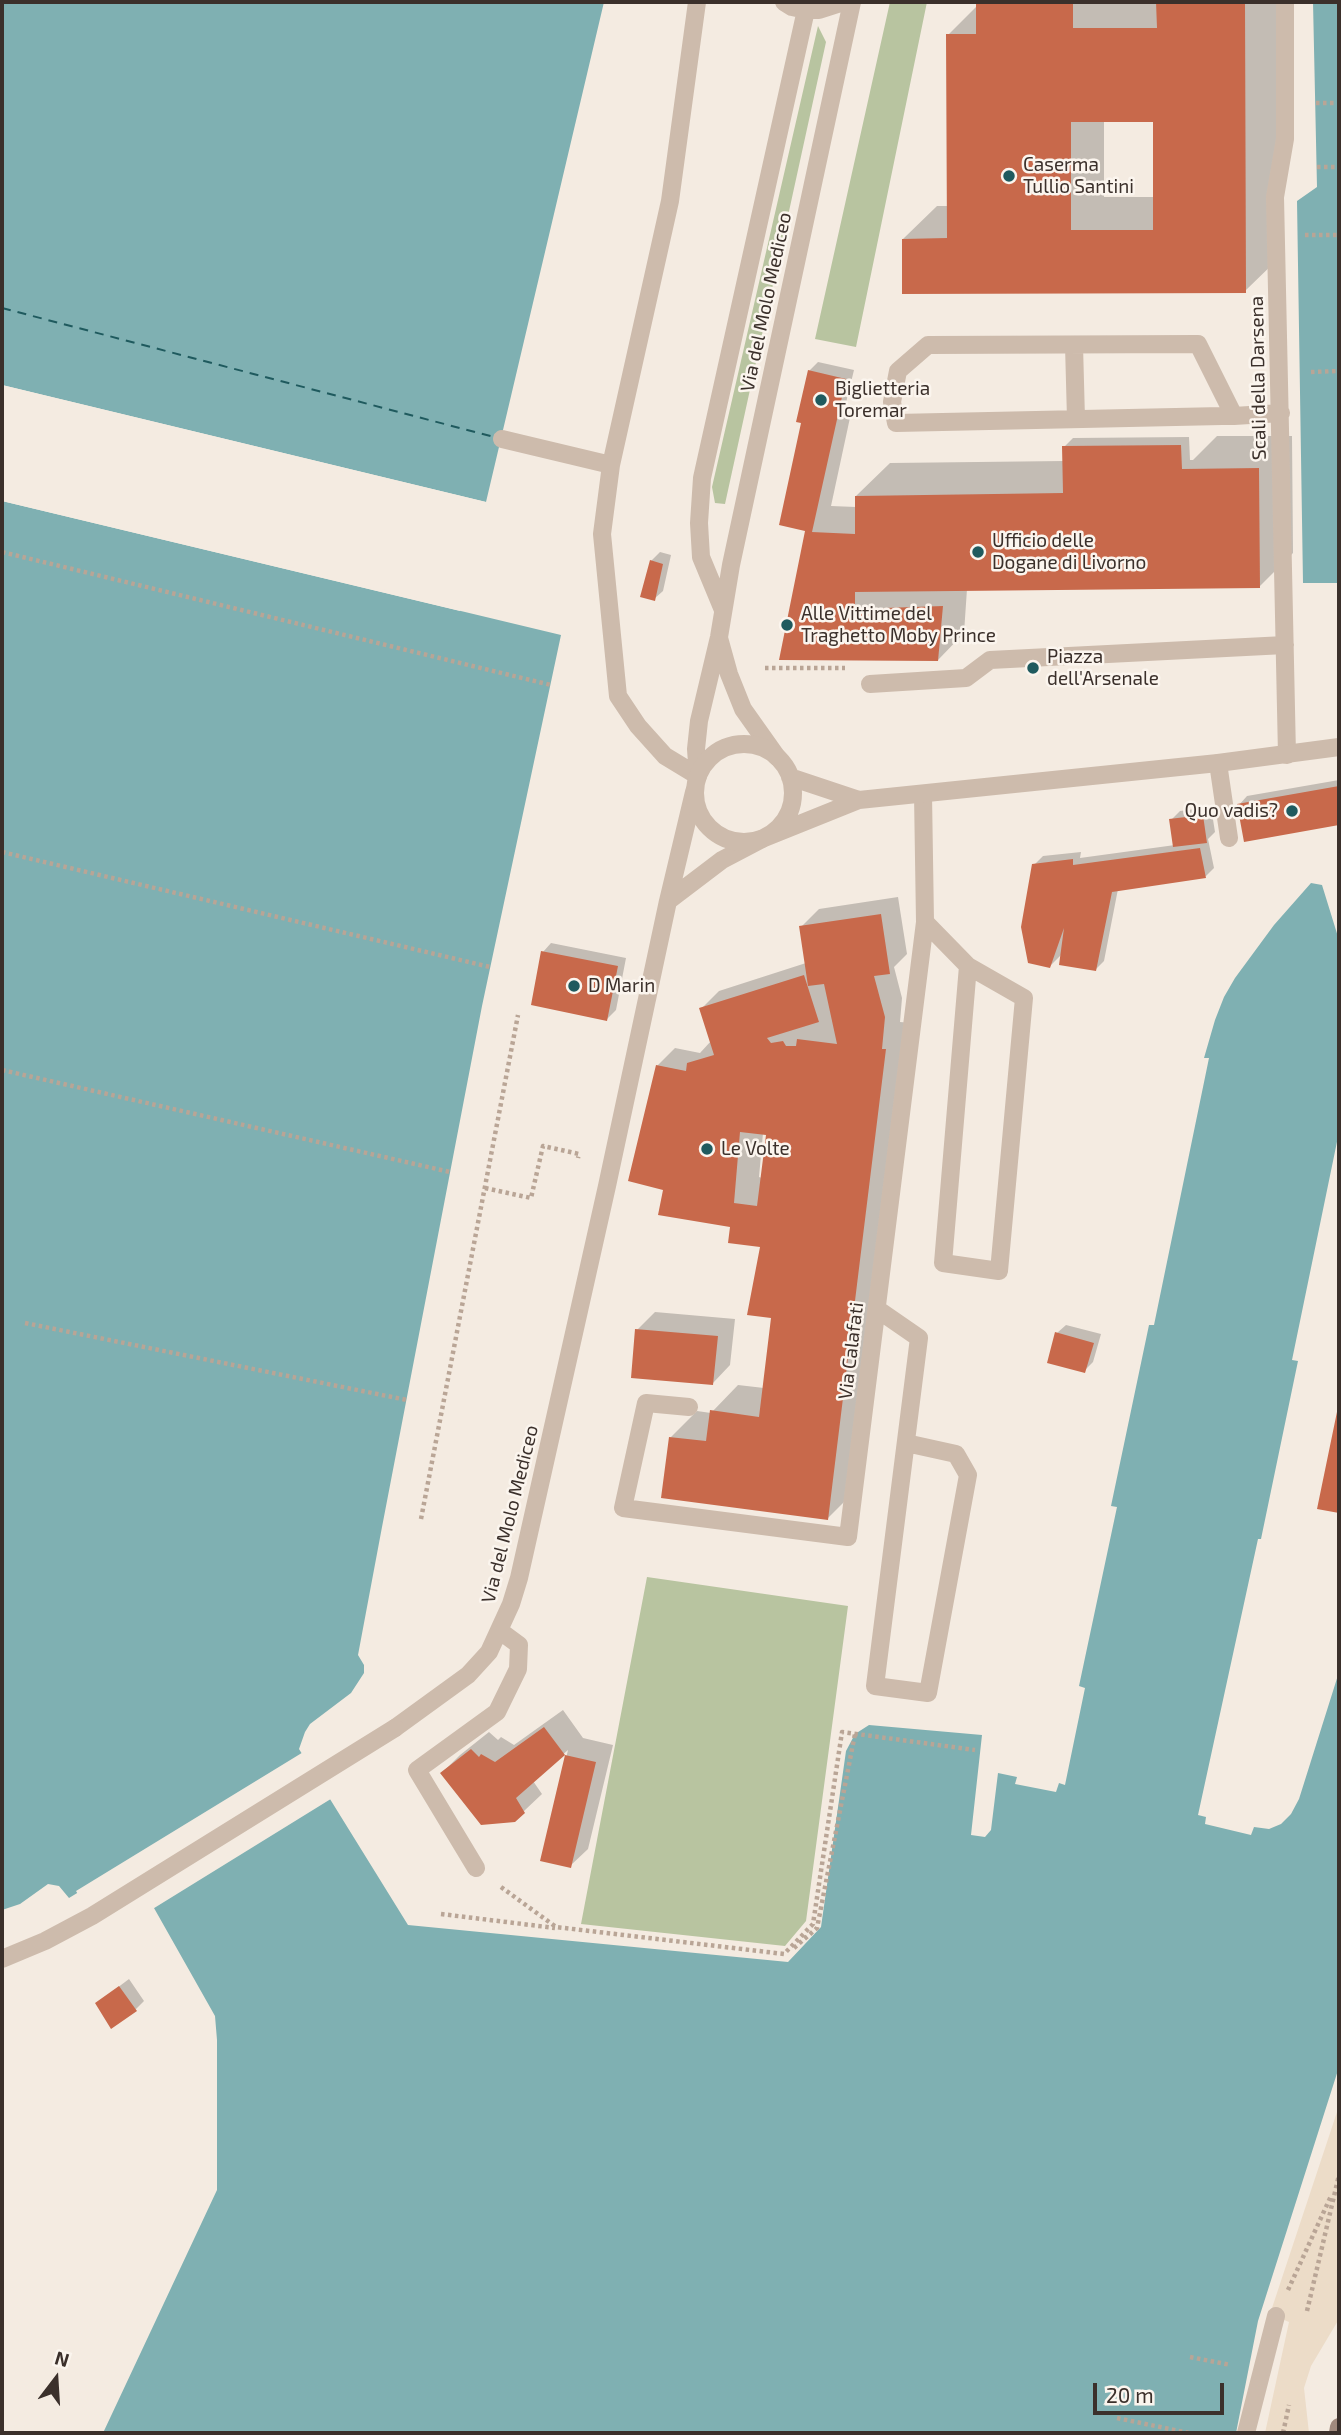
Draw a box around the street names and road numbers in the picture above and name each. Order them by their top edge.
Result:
street label: Via del Molo Mediceo [736,210,796,394]
street label: Scali della Darsena [1245,296,1271,460]
street label: Via Calafati [834,1301,868,1401]
street label: Via del Molo Mediceo [477,1423,543,1605]

